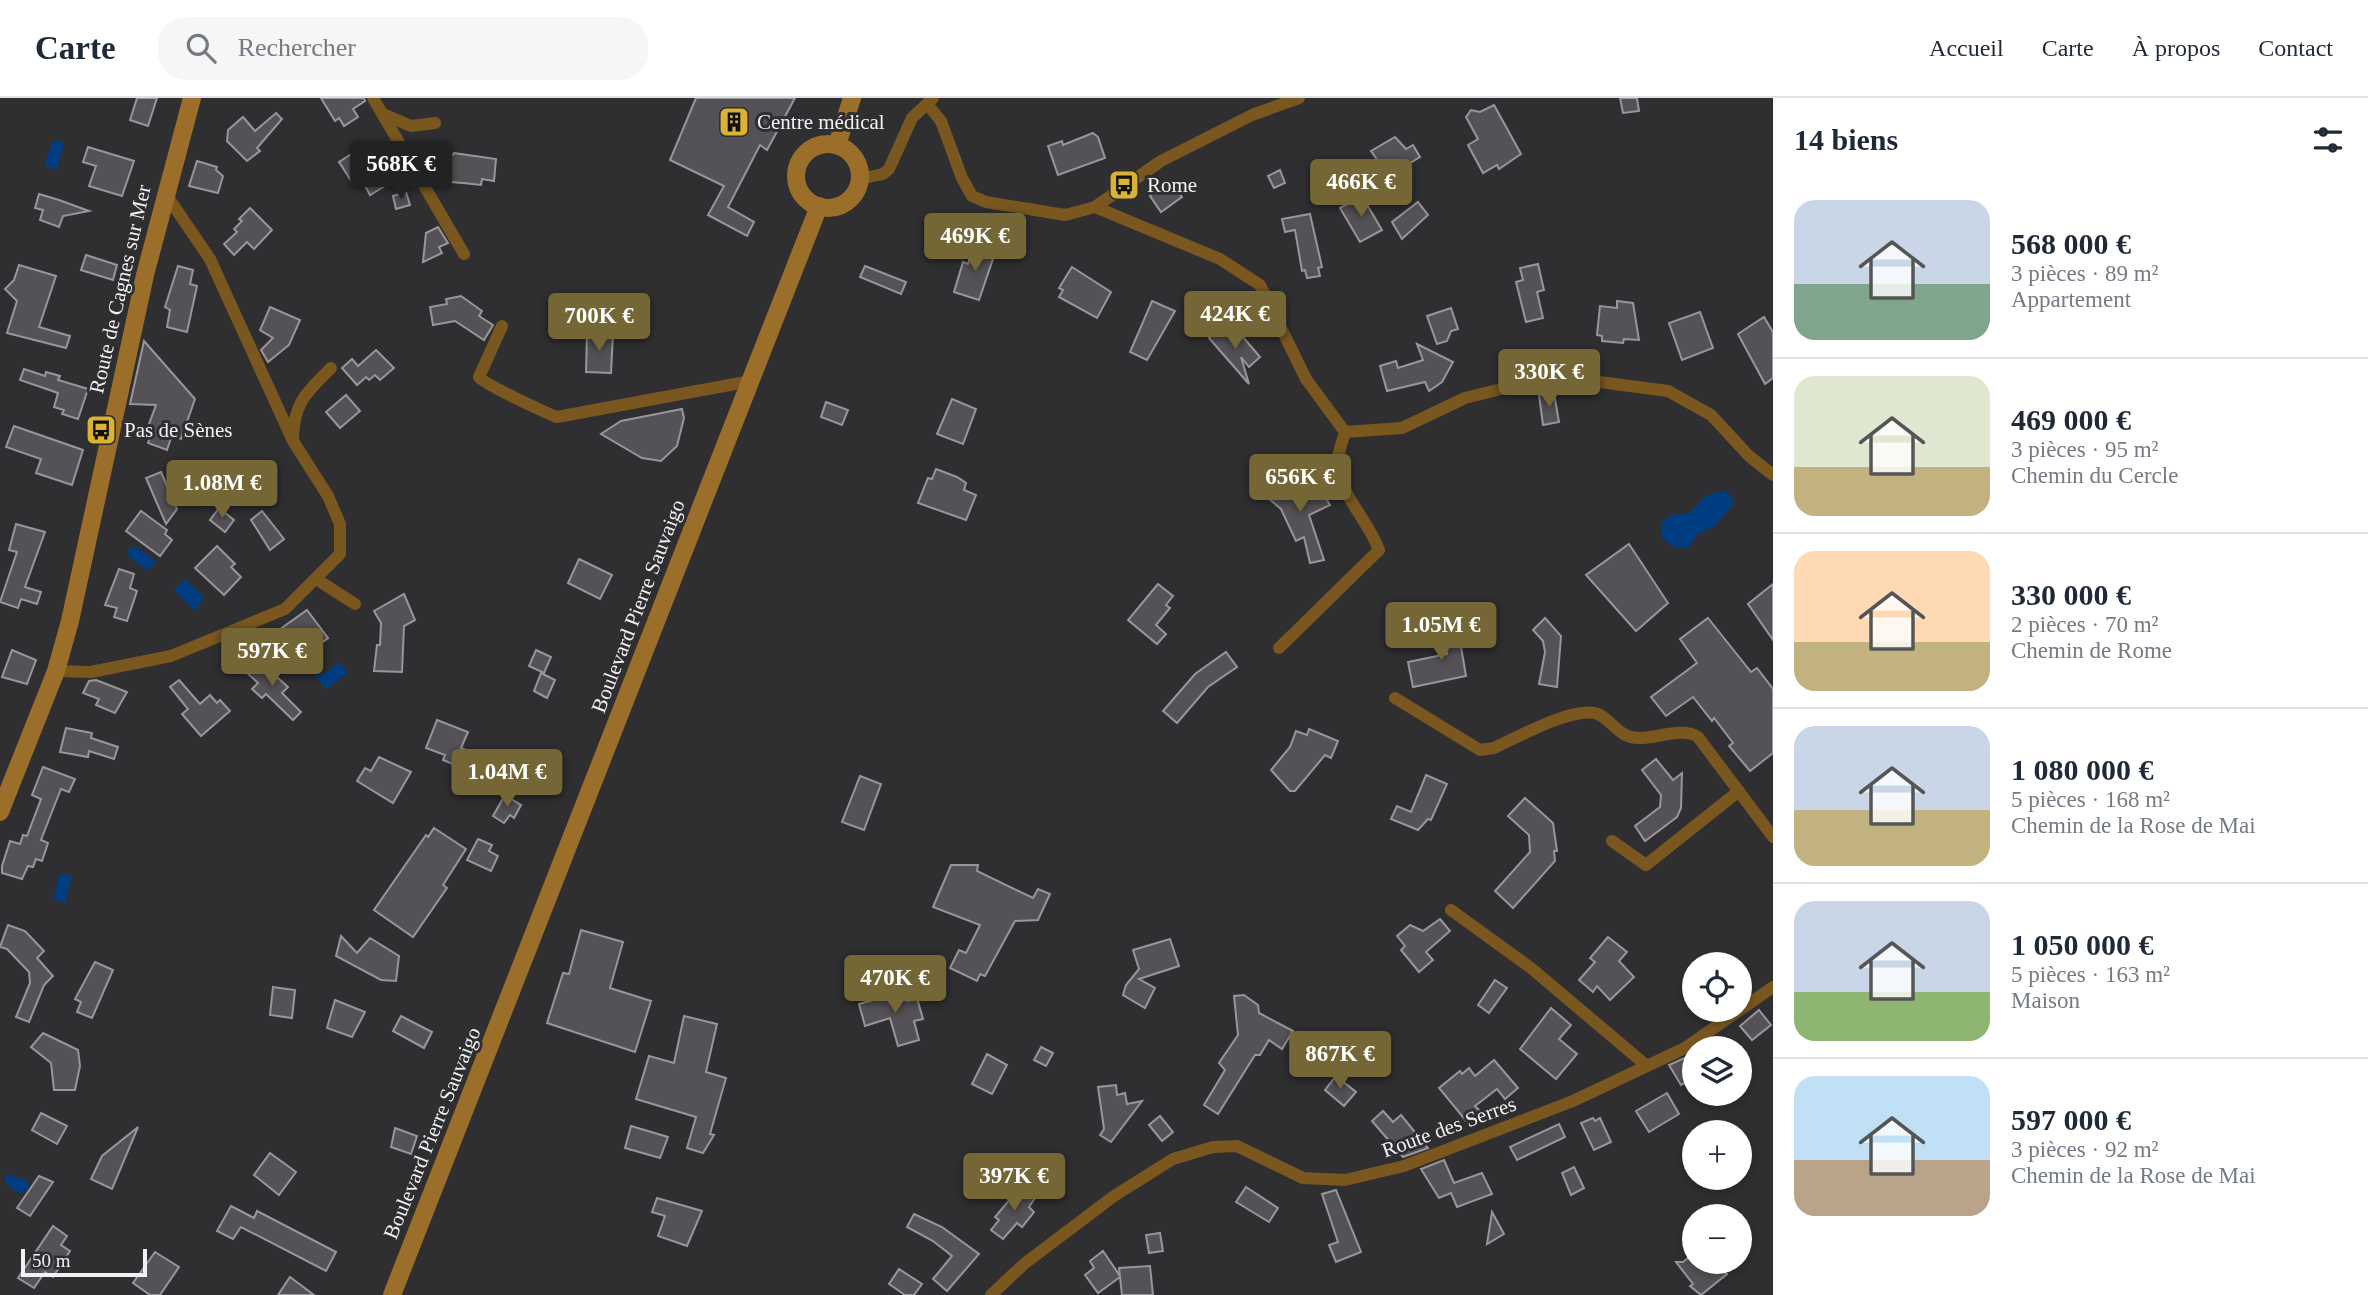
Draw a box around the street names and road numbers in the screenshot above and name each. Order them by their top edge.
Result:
street label: Route de Cagnes sur Mer [84,182,156,396]
street label: Boulevard Pierre Sauvaigo [586,496,690,716]
street label: Boulevard Pierre Sauvaigo [378,1024,486,1242]
street label: Route des Serres [1379,1092,1519,1162]

